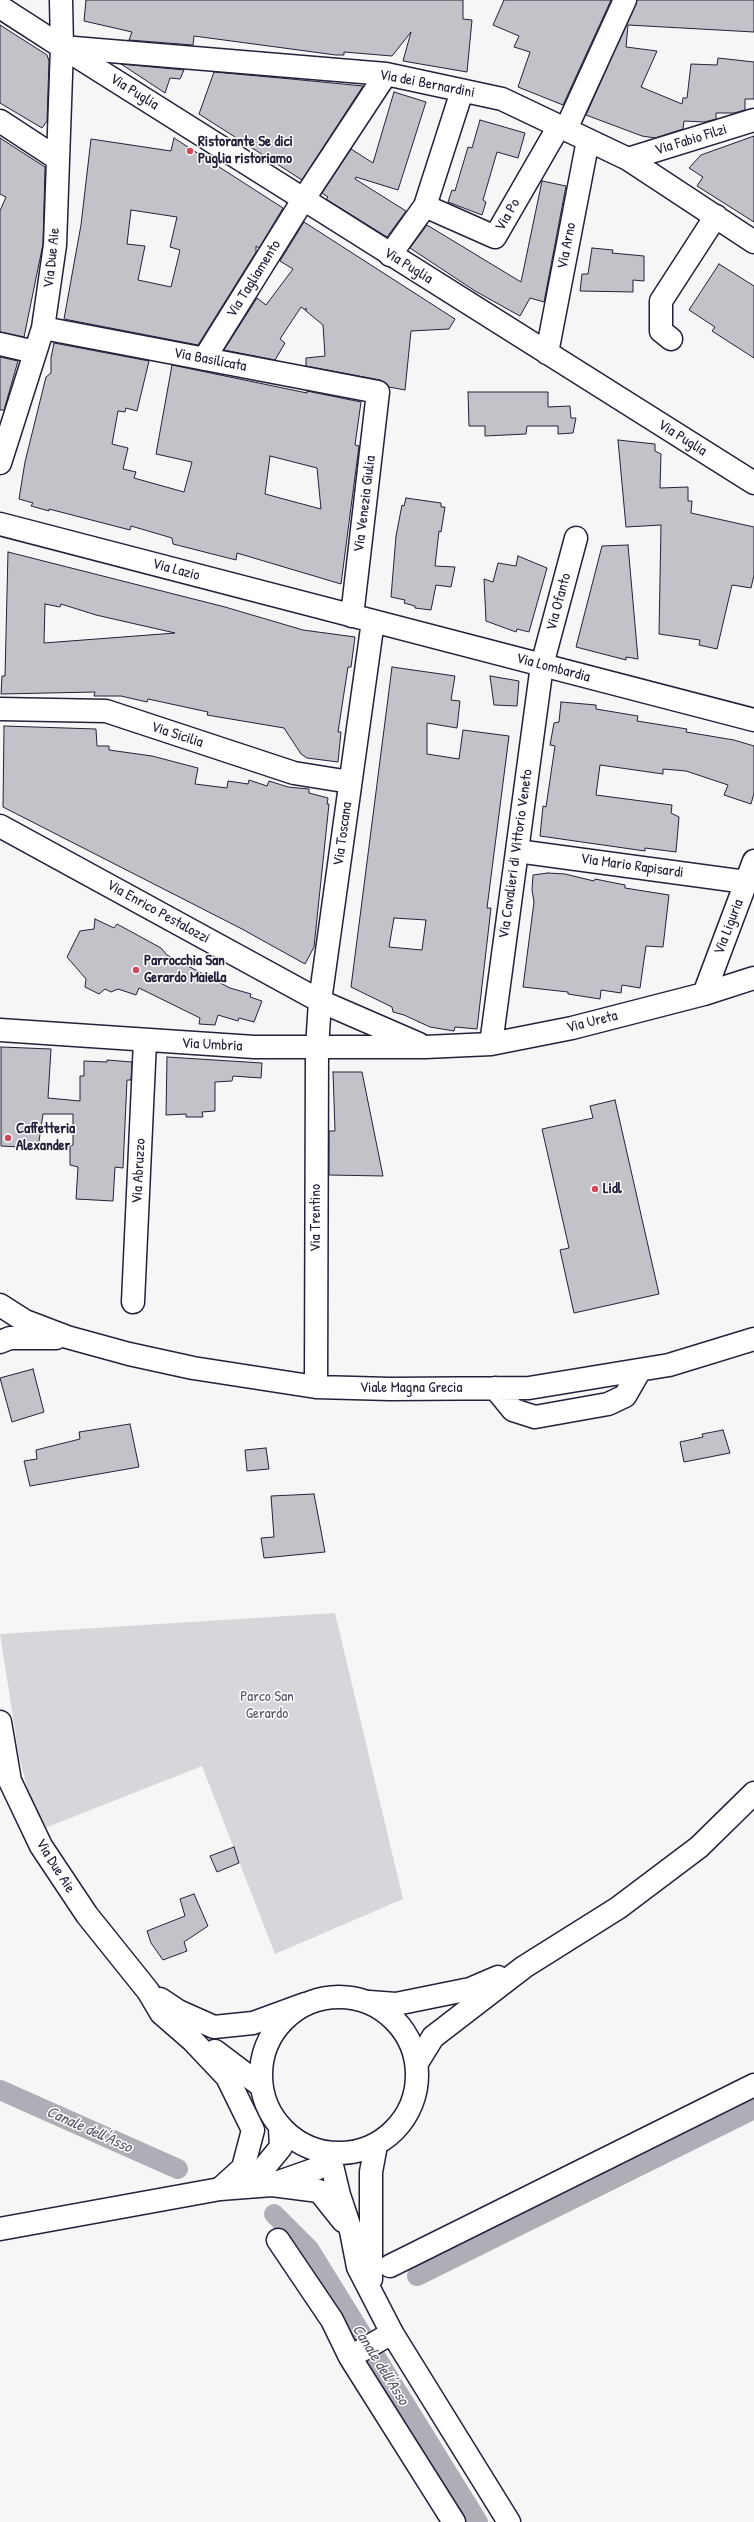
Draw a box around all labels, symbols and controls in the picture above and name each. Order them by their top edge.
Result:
street label: Via dei Bernardini [378,66,476,102]
street label: Via Puglia [106,70,162,114]
street label: Via Fabio Filzi [653,121,729,159]
place label: Ristorante Se dici Puglia ristoriamo [198,133,293,168]
marker: Ristorante Se dici Puglia ristoriamo [185,146,195,156]
street label: Via Po [492,196,524,234]
street label: Via Arno [554,221,580,271]
street label: Via Due Aie [40,227,64,289]
street label: Via Tagliamento [223,237,285,321]
street label: Via Puglia [380,244,436,288]
street label: Via Basilicata [172,344,248,376]
street label: Via Puglia [654,416,710,460]
street label: Via Venezia Giulia [350,455,380,553]
street label: Via Lazio [150,555,202,585]
street label: Via Ofanto [543,571,575,633]
street label: Via Lombardia [514,649,592,687]
street label: Via Sicilia [149,718,205,752]
street label: Via Cavalieri di Vittorio Veneto [495,768,537,940]
street label: Via Toscana [330,801,356,867]
street label: Via Mario Rapisardi [579,850,685,882]
street label: Via Enrico Pestalozzi [103,876,213,948]
street label: Via Liguria [710,897,748,957]
place label: Parrocchia San Gerardo Maiella [144,952,226,987]
marker: Parrocchia San Gerardo Maiella [131,965,141,975]
street label: Via Ureta [565,1007,619,1037]
street label: Via Umbria [181,1034,243,1056]
place label: Caffetteria Alexander [16,1120,75,1155]
marker: Caffetteria Alexander [3,1133,13,1143]
street label: Via Abruzzo [128,1138,150,1204]
place label: Lidl [603,1180,622,1198]
street label: Via Trentino [307,1184,325,1252]
marker: Lidl [590,1184,600,1194]
street label: Viale Magna Grecia [360,1379,462,1397]
park label: Parco San Gerardo [240,1688,294,1723]
street label: Via Due Aie [31,1836,79,1896]
water label: Canale dell'Asso [43,2103,135,2157]
water label: Canale dell'Asso [348,2321,412,2409]

